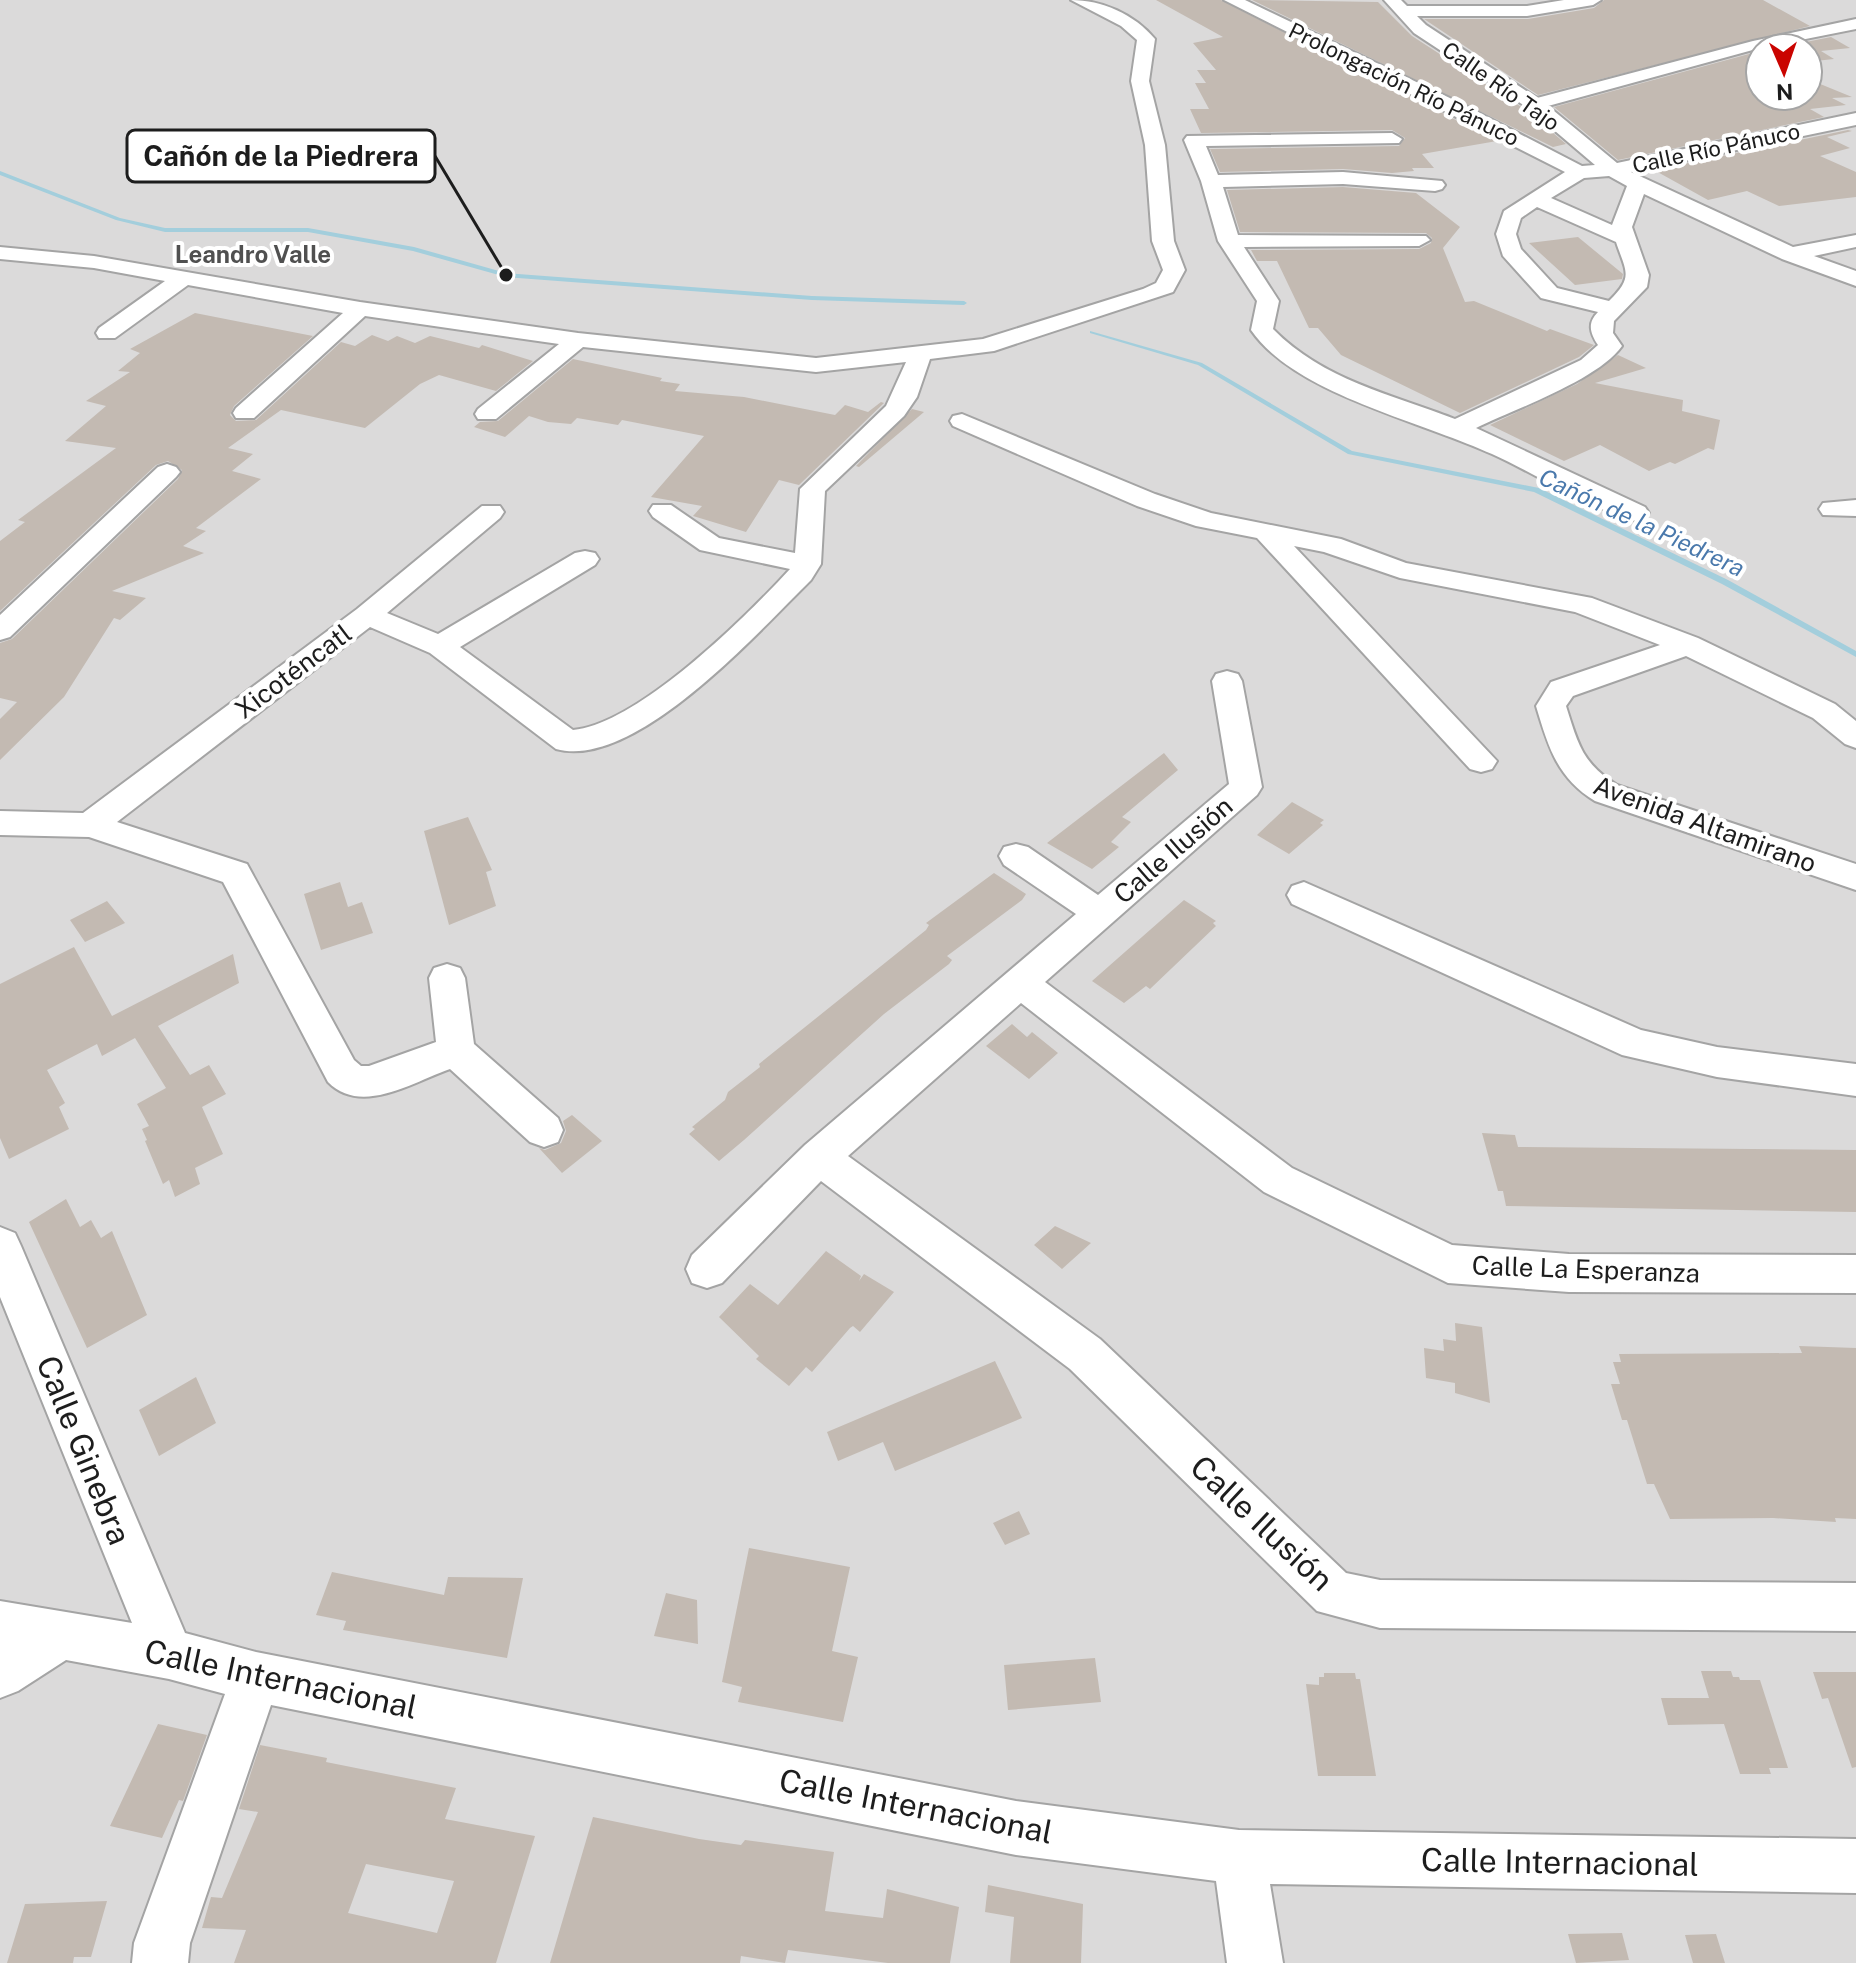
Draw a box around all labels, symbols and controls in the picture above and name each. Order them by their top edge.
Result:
street label: Prolongación Río Pánuco [1285,17,1523,151]
north arrow [1744,32,1824,112]
street label: Calle Río Tajo [1437,36,1565,136]
text: N [1776,79,1794,105]
street label: Calle Río Pánuco [1630,118,1802,178]
callout: Cañón de la Piedrera [127,130,435,182]
text: Cañón de la Piedrera [143,139,419,172]
district label: Leandro Valle [175,240,331,268]
water label: Cañón de la Piedrera [1535,462,1749,582]
street label: Xicoténcatl [229,617,357,725]
street label: Avenida Altamirano [1589,769,1821,879]
street label: Calle Ilusión [1107,790,1239,910]
street label: Calle La Esperanza [1471,1250,1701,1288]
street label: Calle Ginebra [29,1350,139,1550]
street label: Calle Ilusión [1183,1448,1341,1598]
street label: Calle Internacional [141,1632,421,1726]
street label: Calle Internacional [776,1761,1056,1851]
street label: Calle Internacional [1421,1841,1699,1883]

